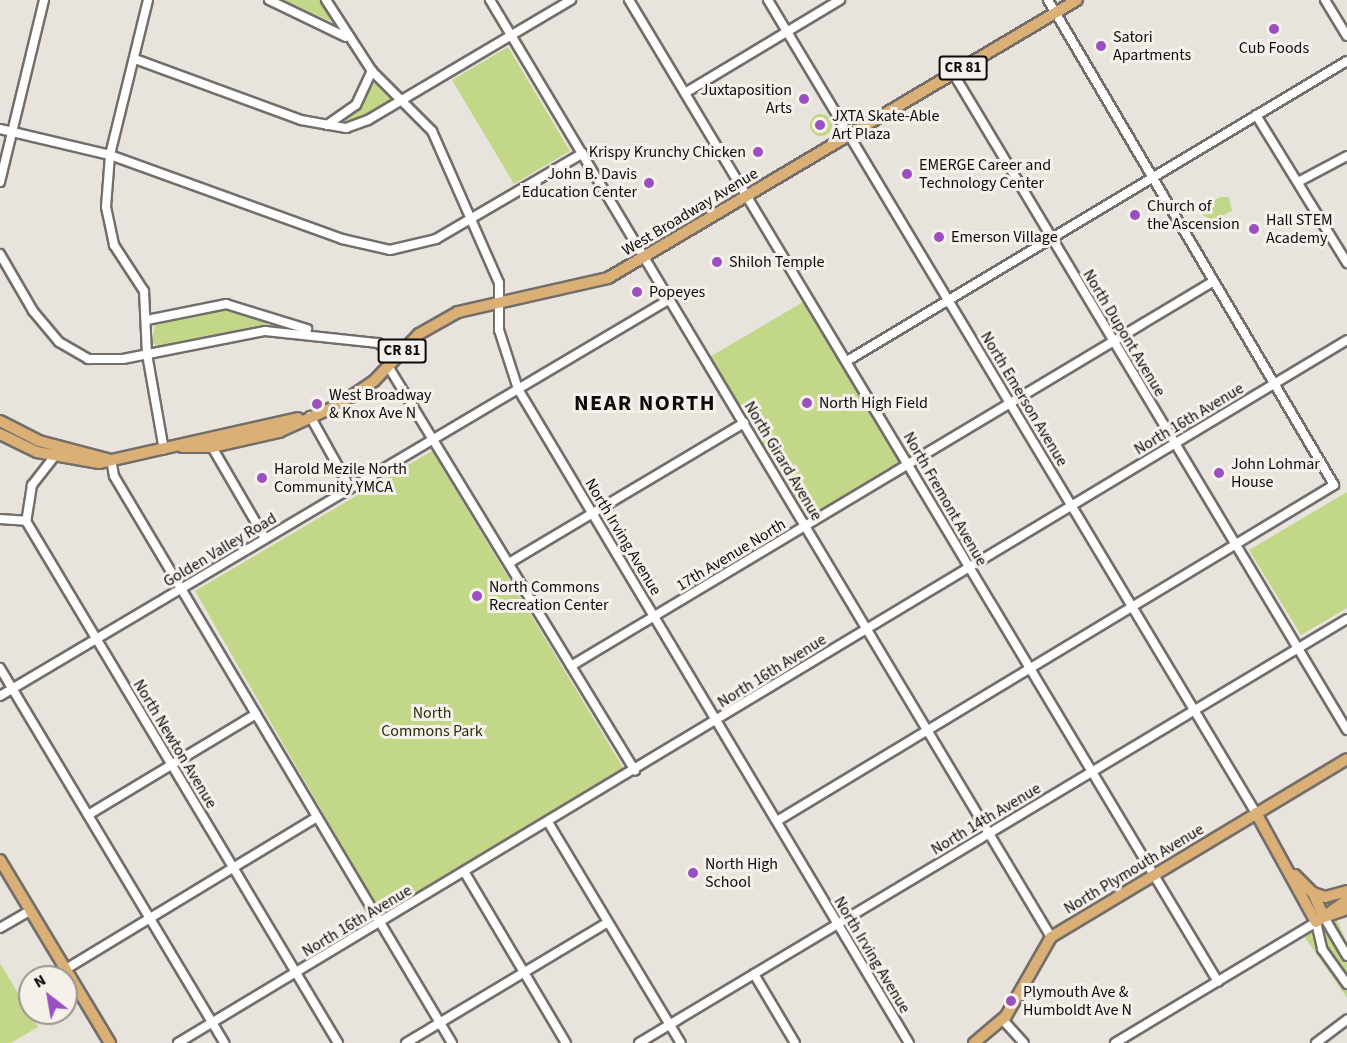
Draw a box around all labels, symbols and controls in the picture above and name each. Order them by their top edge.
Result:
marker: Cub Foods [1267,22,1281,36]
place label: Satori Apartments [1113,27,1191,65]
place label: Cub Foods [1239,38,1309,58]
marker: Satori Apartments [1094,39,1108,53]
road number: CR 81 [938,56,988,80]
place label: Juxtaposition Arts [701,80,792,118]
marker: Juxtaposition Arts [797,92,811,106]
place label: JXTA Skate-Able Art Plaza [832,106,939,144]
marker: JXTA Skate-Able Art Plaza [813,118,827,132]
place label: Krispy Krunchy Chicken [589,142,746,162]
marker: Krispy Krunchy Chicken [751,145,765,159]
place label: EMERGE Career and Technology Center [919,155,1051,193]
place label: John B. Davis Education Center [522,164,637,202]
street label: West Broadway Avenue [619,164,761,260]
marker: EMERGE Career and Technology Center [900,167,914,181]
marker: John B. Davis Education Center [642,176,656,190]
place label: Church of the Ascension [1147,196,1240,234]
marker: Church of the Ascension [1128,208,1142,222]
place label: Hall STEM Academy [1266,210,1333,248]
marker: Hall STEM Academy [1247,222,1261,236]
place label: Emerson Village [951,227,1058,247]
marker: Emerson Village [932,230,946,244]
place label: Shiloh Temple [729,252,824,272]
marker: Shiloh Temple [710,255,724,269]
street label: North Dupont Avenue [1079,266,1169,400]
place label: Popeyes [649,282,705,302]
marker: Popeyes [630,285,644,299]
street label: North Emerson Avenue [976,328,1072,470]
road number: CR 81 [376,339,428,363]
street label: North 16th Avenue [1131,379,1247,459]
place label: West Broadway & Knox Ave N [329,385,432,423]
district label: NEAR NORTH [574,391,716,417]
place label: North High Field [819,393,928,413]
marker: North High Field [800,396,814,410]
marker: West Broadway & Knox Ave N [310,397,324,411]
street label: North Girard Avenue [740,398,826,524]
street label: North Fremont Avenue [899,429,991,569]
place label: John Lohmar House [1231,454,1320,492]
place label: Harold Mezile North Community YMCA [274,459,407,497]
marker: John Lohmar House [1212,466,1226,480]
marker: Harold Mezile North Community YMCA [255,471,269,485]
street label: North Irving Avenue [581,475,665,599]
street label: Golden Valley Road [160,509,280,591]
street label: 17th Avenue North [673,515,789,595]
place label: North Commons Recreation Center [489,577,609,615]
marker: North Commons Recreation Center [470,589,484,603]
street label: North 16th Avenue [714,630,830,712]
street label: North Newton Avenue [129,676,221,812]
park label: North Commons Park [381,703,483,741]
street label: North 14th Avenue [928,779,1044,859]
street label: North Plymouth Avenue [1061,820,1207,918]
place label: North High School [705,854,778,892]
marker: North High School [686,866,700,880]
street label: North 16th Avenue [299,881,415,961]
street label: North Irving Avenue [830,893,914,1017]
north arrow [18,965,78,1025]
text: N [30,969,50,993]
place label: Plymouth Ave & Humboldt Ave N [1023,982,1132,1020]
marker: Plymouth Ave & Humboldt Ave N [1004,994,1018,1008]

